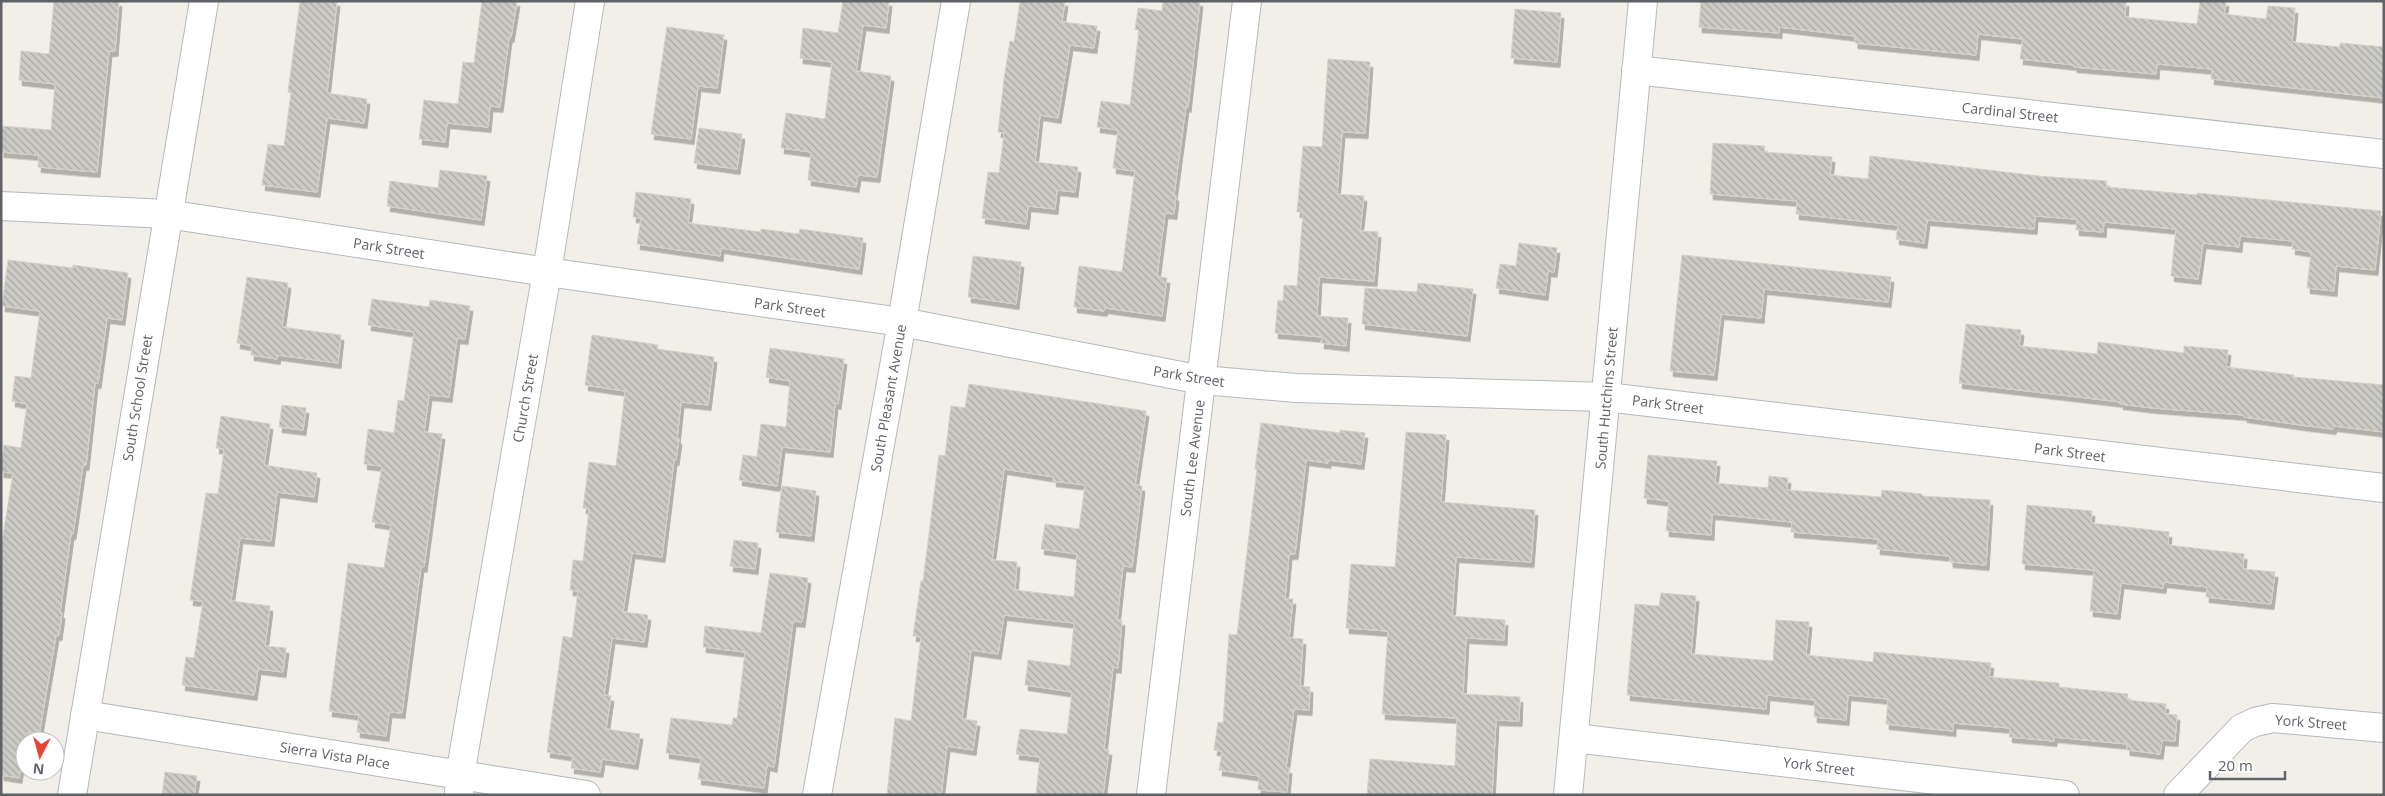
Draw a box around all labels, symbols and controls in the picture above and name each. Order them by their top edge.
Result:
street label: Cardinal Street [1961,97,2059,127]
street label: Park Street [352,233,426,263]
street label: Park Street [753,293,827,321]
street label: South Pleasant Avenue [866,322,910,473]
street label: South Hutchins Street [1590,326,1622,470]
street label: South School Street [118,333,156,463]
street label: Church Street [508,352,542,444]
street label: Park Street [1152,361,1226,391]
street label: Park Street [1631,390,1705,418]
street label: South Lee Avenue [1175,398,1209,517]
street label: Park Street [2033,438,2107,466]
street label: York Street [2274,710,2348,734]
north arrow [15,731,65,781]
street label: Sierra Vista Place [279,737,392,773]
scale bar [2210,748,2285,780]
street label: York Street [1782,752,1856,780]
text: 20 m [2218,755,2253,775]
text: N [32,759,45,779]

